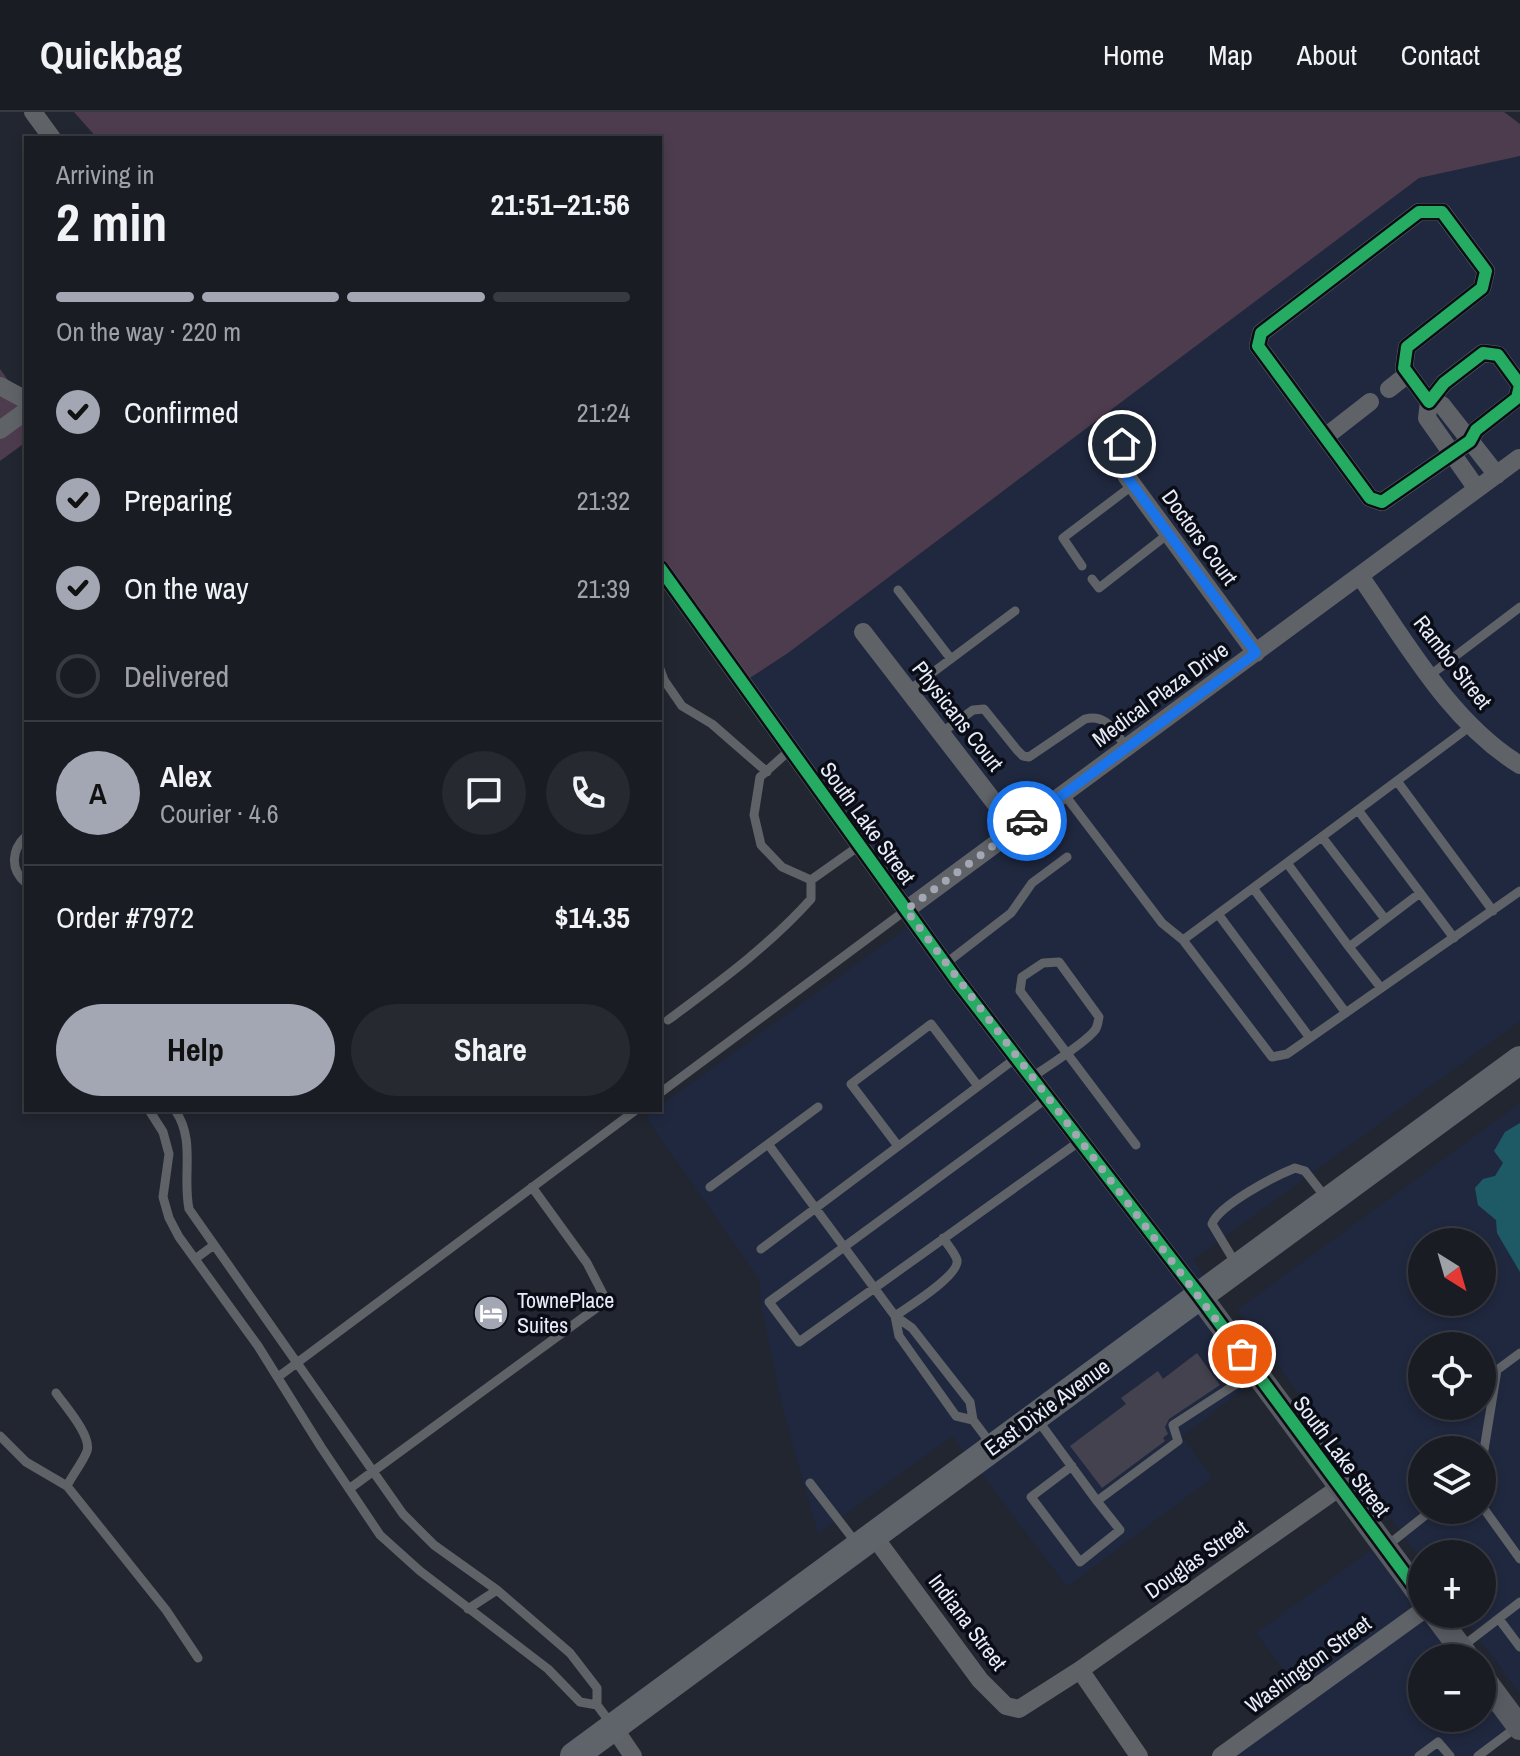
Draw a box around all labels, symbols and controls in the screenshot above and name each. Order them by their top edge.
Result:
text: Quickbag [40,30,182,81]
text: Home [1103,36,1164,74]
text: Map [1208,36,1253,74]
text: About [1297,36,1357,74]
text: Contact [1401,36,1480,74]
text: Arriving in [56,157,154,192]
text: 21:51–21:56 [491,184,630,224]
text: 2 min [56,187,167,257]
text: On the way · 220 m [56,314,241,349]
icon: check [56,390,100,434]
text: Confirmed [124,392,239,432]
text: 21:24 [577,395,630,430]
pin [1088,410,1156,478]
icon: home [1100,422,1144,466]
icon: check [56,478,100,522]
text: Preparing [124,480,232,520]
text: 21:32 [577,483,630,518]
street label: Doctors Court [1155,483,1245,591]
icon: check [56,566,100,610]
text: On the way [124,568,248,608]
text: 21:39 [577,571,630,606]
street label: Rambo Street [1407,609,1499,715]
street label: Medical Plaza Drive [1086,634,1234,754]
street label: Physicans Court [905,655,1011,777]
text: Delivered [124,656,229,696]
button: chat [442,751,526,835]
button: phone [546,751,630,835]
text: Alex [160,756,212,796]
street label: South Lake Street [813,756,923,890]
text: A [89,773,107,813]
courier [987,781,1067,861]
text: Courier · 4.6 [160,796,279,831]
icon: car [1005,799,1049,843]
text: Order #7972 [56,897,194,937]
text: $14.35 [555,897,630,937]
button: Help [56,1004,335,1096]
button: Share [351,1004,630,1096]
north arrow [1408,1228,1496,1316]
map controls [1408,1228,1496,1732]
place label: TownePlace Suites [517,1285,614,1340]
hotel icon: TownePlace Suites [472,1294,510,1332]
pin [1208,1320,1276,1388]
icon: bag [1220,1332,1264,1376]
button: locate [1408,1332,1496,1420]
street label: East Dixie Avenue [978,1351,1116,1463]
street label: South Lake Street [1287,1389,1397,1523]
button: layers [1408,1436,1496,1524]
street label: Douglas Street [1139,1512,1253,1606]
button: + [1408,1540,1496,1628]
street label: Indiana Street [922,1568,1014,1676]
street label: Washington Street [1239,1608,1377,1720]
button: − [1408,1644,1496,1732]

